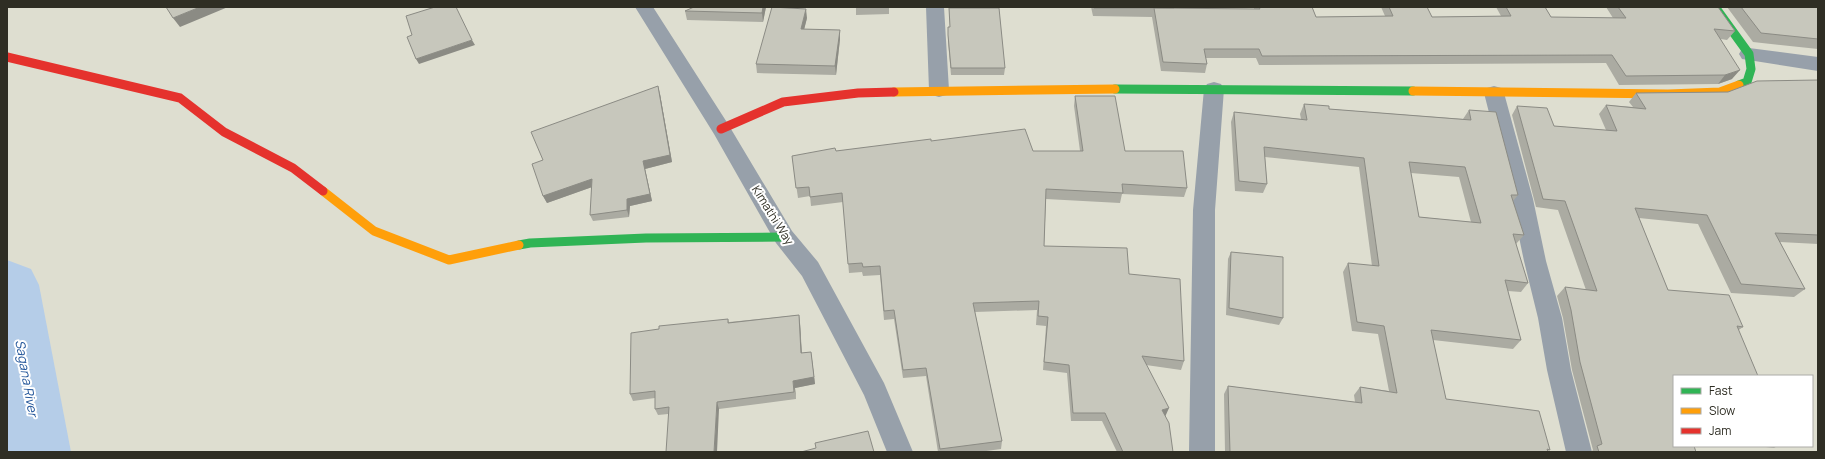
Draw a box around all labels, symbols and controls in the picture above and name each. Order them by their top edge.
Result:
street label: Kimathi Way [748,182,798,249]
water label: Sagana River [11,338,43,420]
legend [1673,375,1813,447]
text: Fast [1709,382,1733,399]
text: Slow [1709,402,1735,419]
text: Jam [1709,422,1731,439]

